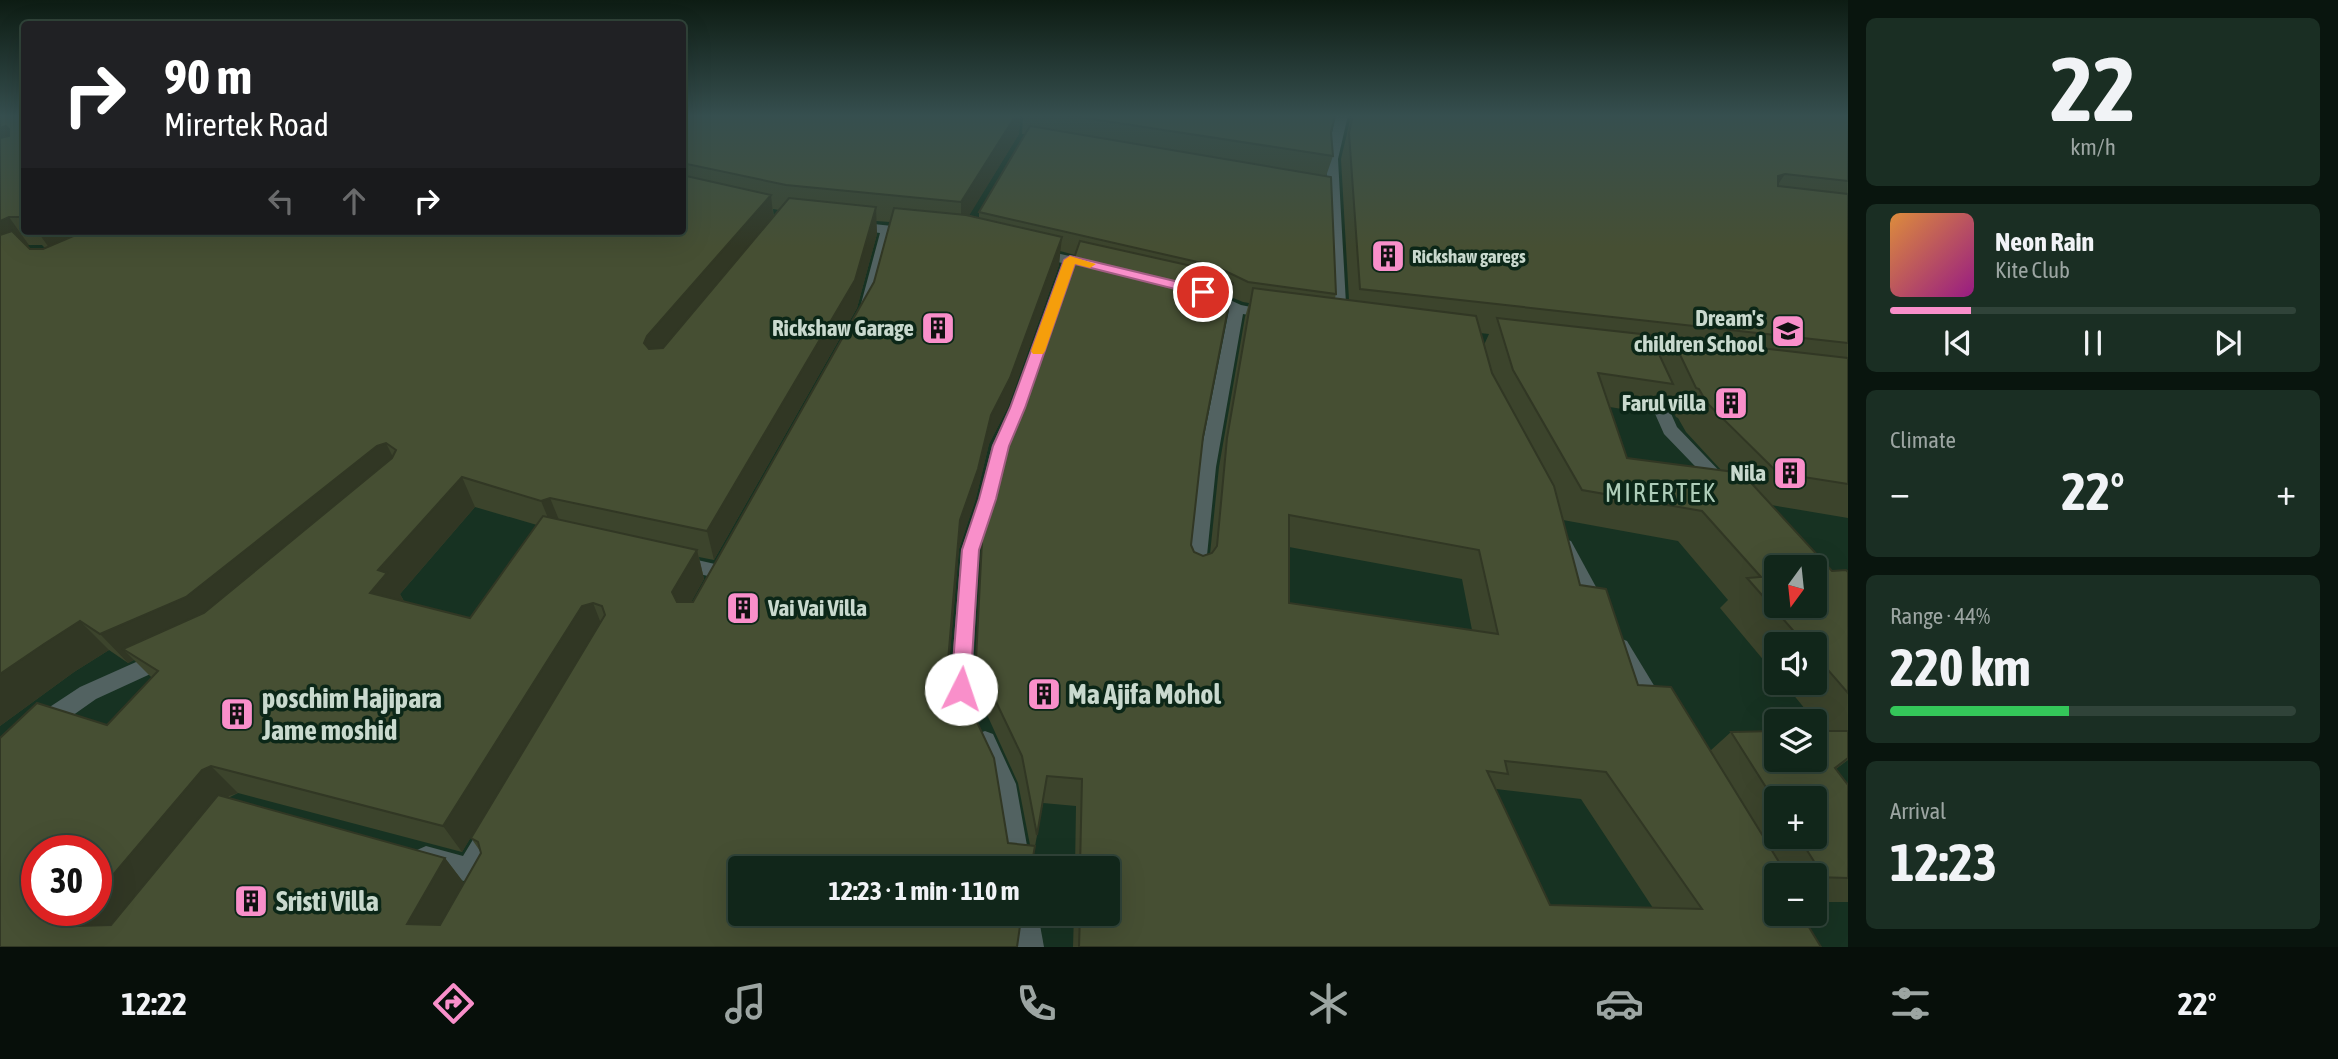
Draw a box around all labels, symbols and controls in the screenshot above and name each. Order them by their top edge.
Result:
text: 22 [2050,36,2136,140]
text: 90 m [164,48,252,104]
icon: right [49,49,140,140]
text: Mirertek Road [164,106,329,143]
text: km/h [2070,134,2116,160]
icon: left [262,182,300,220]
icon: ahead [335,182,373,220]
icon: right [408,182,446,220]
text: Neon Rain [1995,227,2094,257]
building icon: Rickshaw garegs [1369,237,1407,275]
place label: Rickshaw garegs [1412,245,1526,267]
text: Kite Club [1995,257,2070,283]
pin [1173,262,1233,322]
icon: arrive [1184,273,1222,311]
place label: Dream's children School [1634,305,1765,357]
building icon: Rickshaw Garage [919,309,957,347]
school or university icon: Dream's children School [1769,312,1807,350]
place label: Rickshaw Garage [772,315,914,341]
icon: previous [1939,324,1977,362]
icon: pause [2074,324,2112,362]
icon: next [2209,324,2247,362]
building icon: Farul villa [1712,384,1750,422]
place label: Farul villa [1622,390,1706,416]
text: Climate [1890,427,1956,453]
building icon: Nila [1771,454,1809,492]
place label: Nila [1730,460,1766,486]
text: 22° [2061,461,2125,521]
text: − [1890,470,1910,513]
text: + [2276,470,2296,513]
district label: MIRERTEK [1605,478,1717,508]
north arrow [1764,555,1827,618]
map controls [1764,555,1827,926]
building icon: Vai Vai Villa [724,589,762,627]
place label: Vai Vai Villa [767,595,867,621]
text: Range · 44% [1890,603,1990,629]
button: sound [1764,632,1827,695]
text: 220 km [1890,637,2031,697]
position arrow [924,652,998,726]
building icon: Ma Ajifa Mohol [1025,675,1063,713]
place label: Ma Ajifa Mohol [1068,678,1221,710]
place label: poschim Hajipara Jame moshid [261,682,442,746]
building icon: poschim Hajipara Jame moshid [218,695,256,733]
button: layers [1764,709,1827,772]
button: + [1764,786,1827,849]
text: Arrival [1890,798,1946,824]
text: 12:23 [1890,832,1997,892]
speed limit sign: 30 [21,835,112,926]
button: − [1764,863,1827,926]
text: 12:23 · 1 min · 110 m [829,876,1019,906]
building icon: Sristi Villa [232,882,270,920]
place label: Sristi Villa [276,885,379,917]
icon: directions [429,979,478,1028]
icon: music [721,979,770,1028]
icon: phone [1012,979,1061,1028]
icon: climate [1304,979,1353,1028]
icon: car [1595,979,1644,1028]
icon: filters [1886,979,1935,1028]
text: 12:22 [121,985,187,1022]
text: 22° [2178,985,2217,1022]

